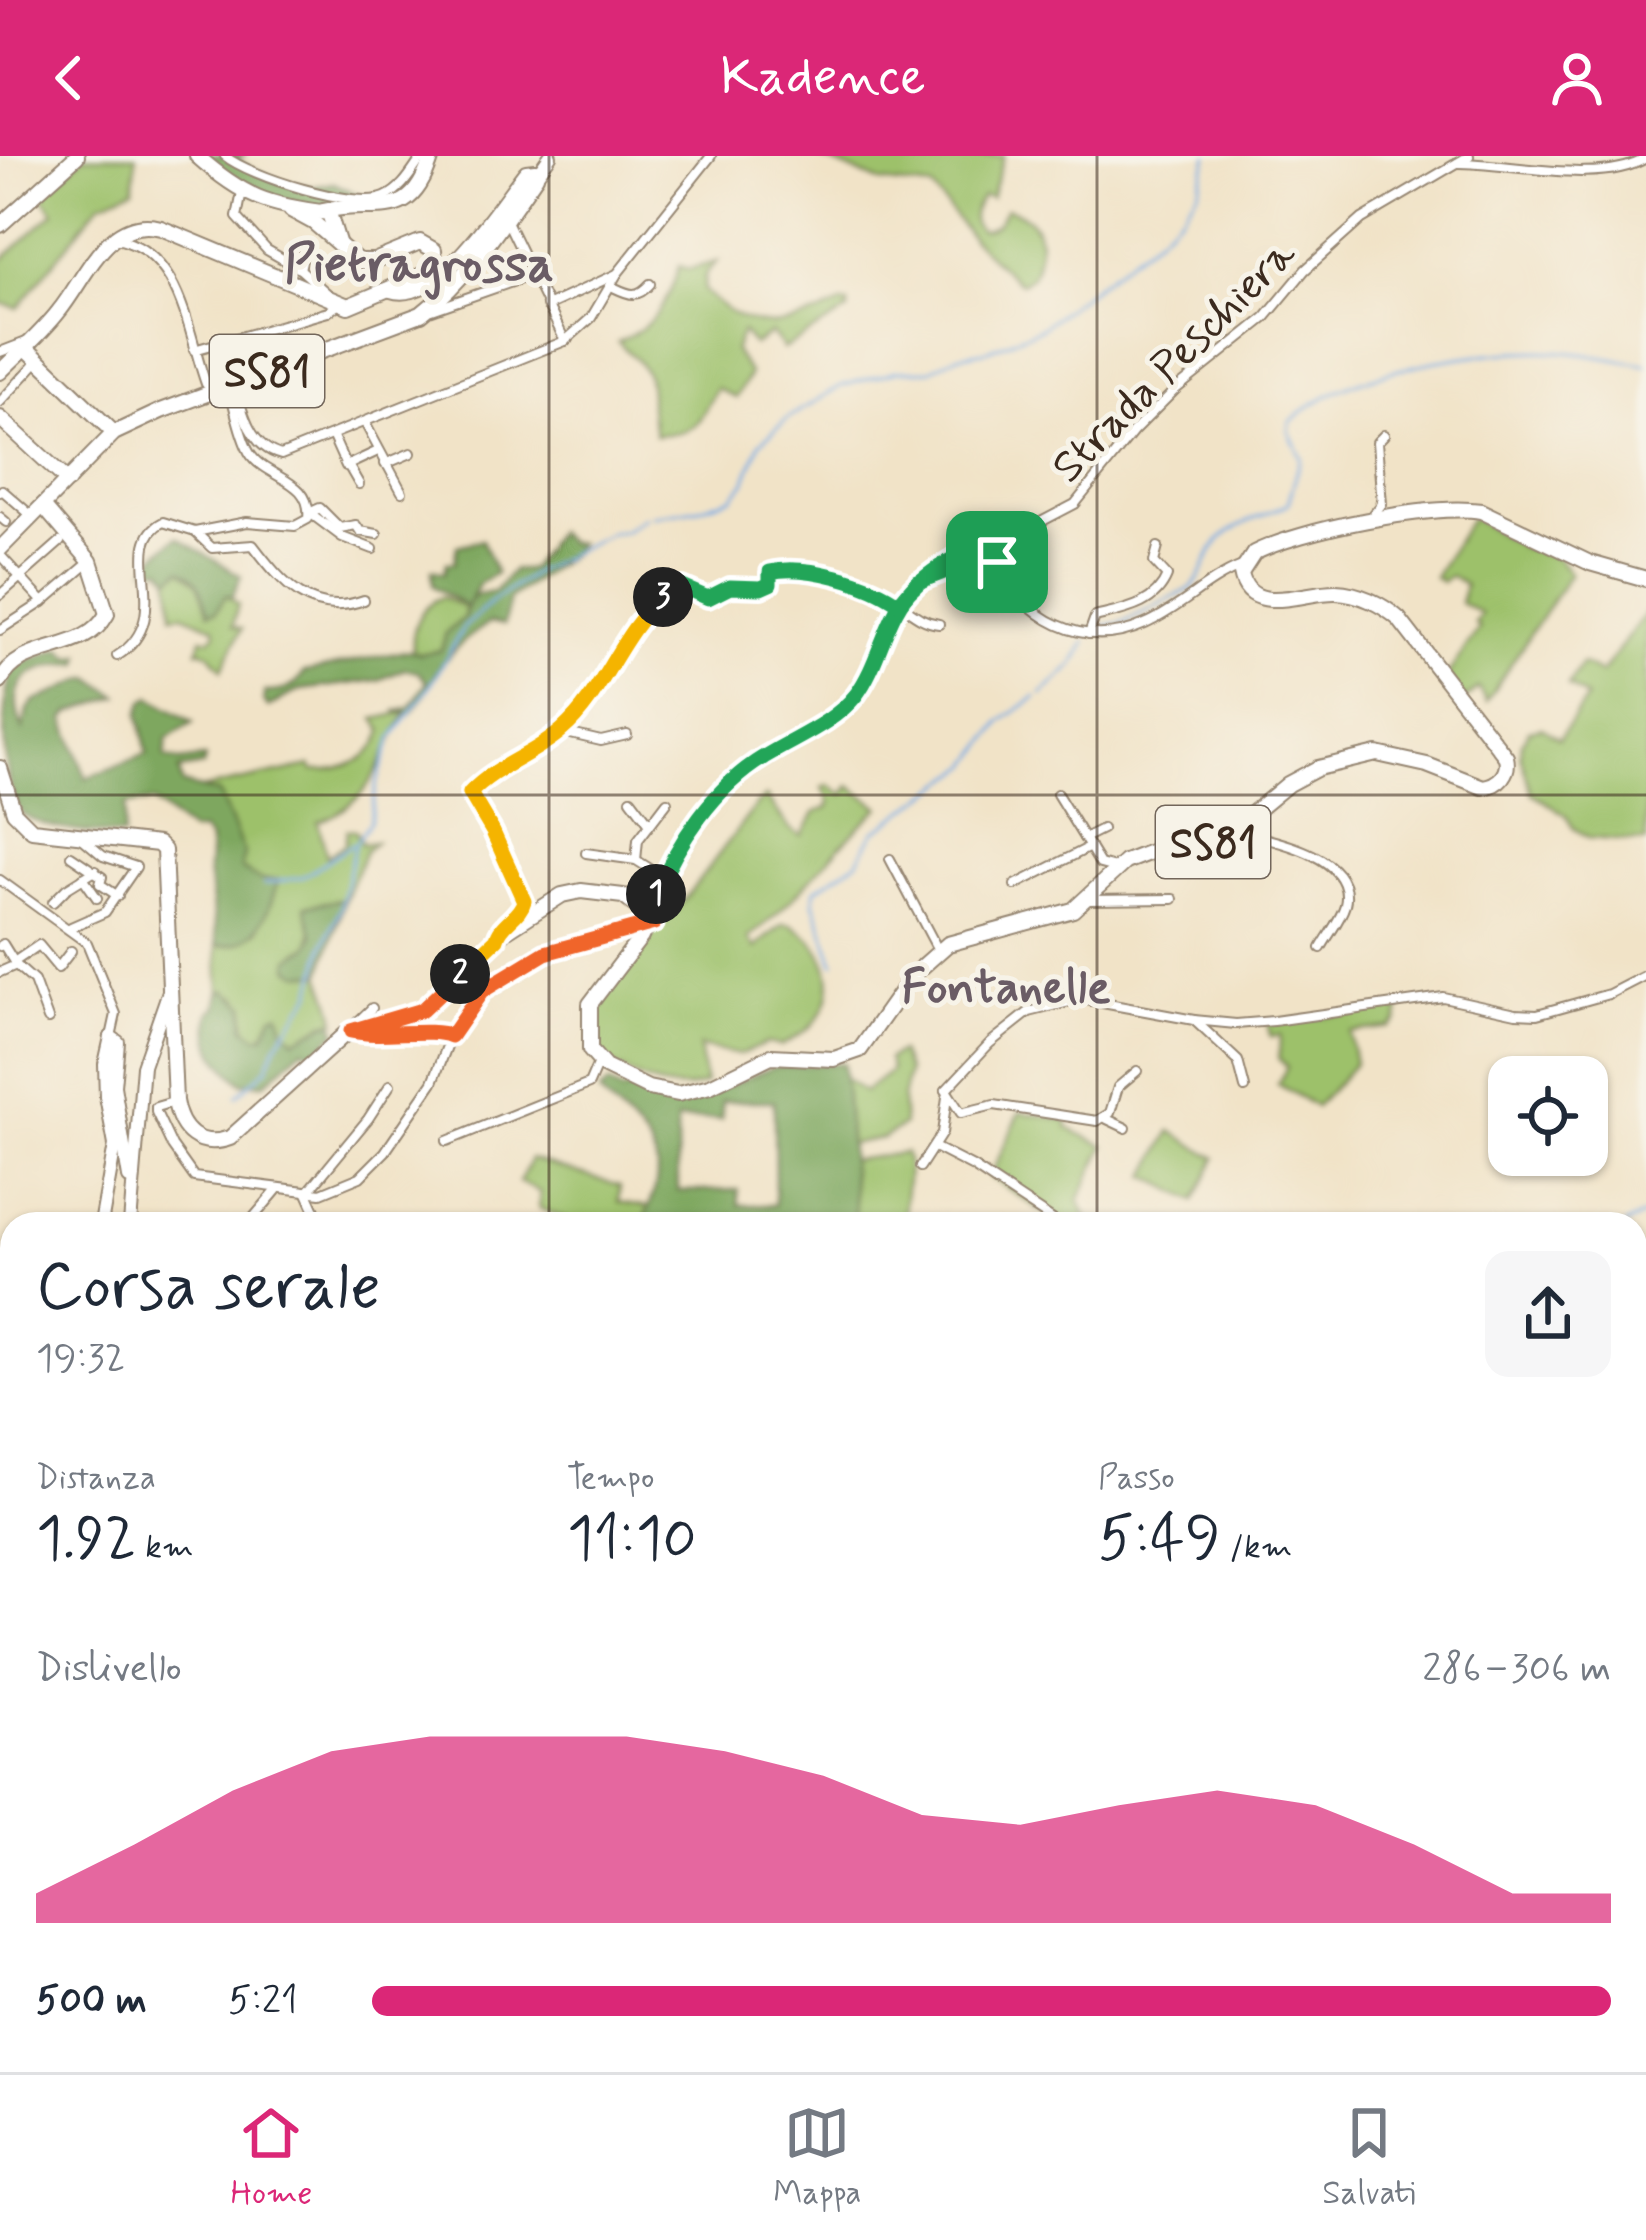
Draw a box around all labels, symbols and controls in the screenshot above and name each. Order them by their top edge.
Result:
text: Kadence [720,43,926,114]
icon: back [36,45,102,111]
icon: person [1544,45,1610,111]
street label: Strada Peschiera [1039,226,1310,496]
district label: Pietragrossa [284,233,554,300]
road number: SS81 [210,335,324,407]
pin [946,511,1048,613]
icon: arrive [964,529,1030,595]
pin: 3 [633,567,693,627]
text: 3 [656,575,670,619]
road number: SS81 [1156,806,1270,878]
pin: 1 [626,864,686,924]
text: 1 [649,872,663,916]
pin: 2 [430,944,490,1004]
text: 2 [452,952,468,996]
district label: Fontanelle [901,957,1111,1020]
map controls [1488,1056,1608,1176]
button: locate [1488,1056,1608,1176]
text: Corsa serale [36,1246,381,1332]
button: share [1485,1251,1611,1377]
text: 19:32 [36,1334,125,1385]
text: Distanza [36,1457,156,1501]
text: Tempo [567,1457,654,1501]
text: Passo [1098,1457,1175,1501]
text: 1.92 [36,1501,136,1580]
text: 11:10 [567,1501,697,1580]
text: 5:49 [1098,1501,1221,1580]
text: km [136,1526,194,1570]
text: /km [1221,1526,1292,1570]
text: Dislivello [36,1644,182,1695]
text: 286–306 m [1422,1644,1611,1695]
text: 500 m [36,1976,147,2027]
text: 5:21 [228,1976,298,2027]
tab: Home [230,2100,312,2216]
tab: Mappa [773,2100,861,2216]
tab: Salvati [1322,2100,1416,2216]

